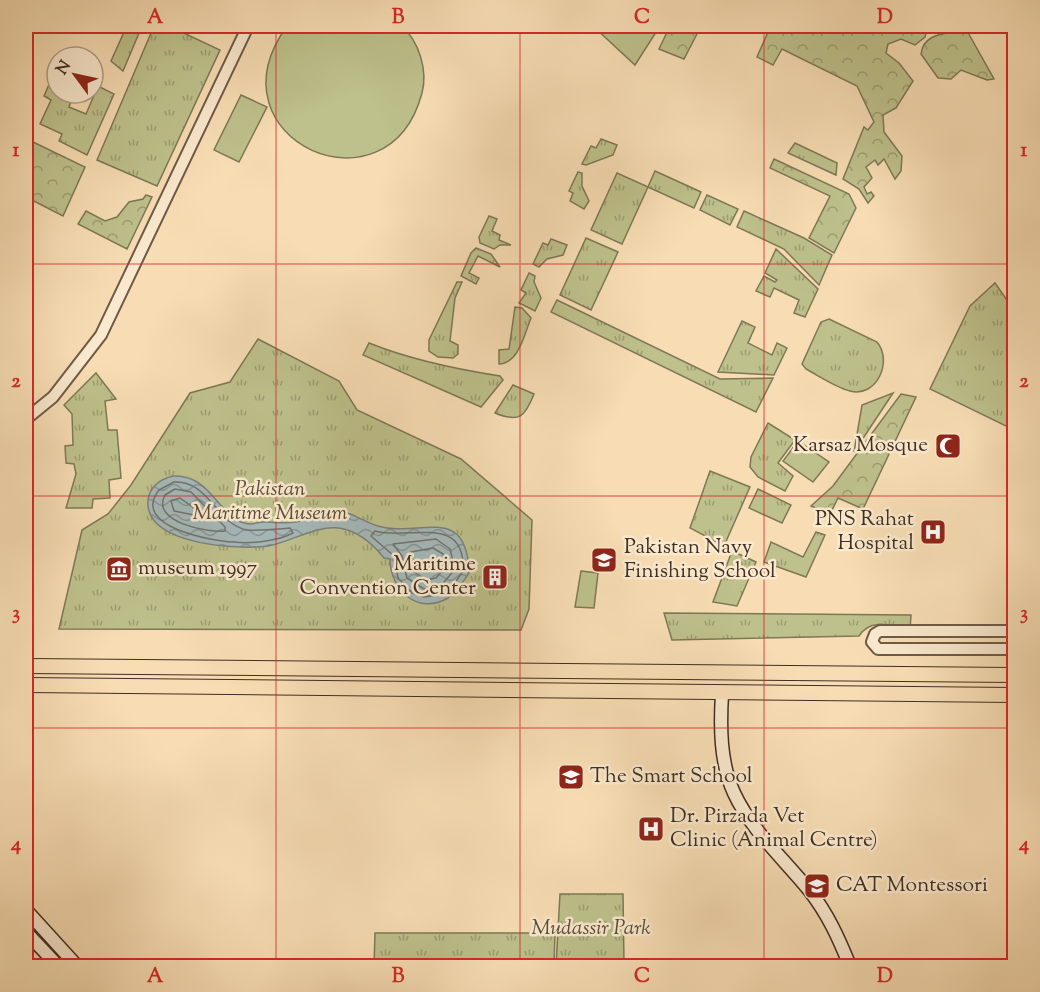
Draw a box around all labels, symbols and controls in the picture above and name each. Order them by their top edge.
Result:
text: A [147,4,164,33]
text: B [392,4,405,33]
text: C [634,4,650,33]
text: D [877,4,893,33]
north arrow [45,45,105,105]
text: N [51,56,78,80]
text: 1 [13,137,20,166]
text: 1 [1021,137,1028,166]
text: 2 [11,368,21,397]
text: 2 [1019,368,1029,397]
place label: Karsaz Mosque [793,431,928,461]
mosque icon: Karsaz Mosque [933,431,963,461]
park label: Pakistan Maritime Museum [193,475,347,529]
place label: PNS Rahat Hospital [815,505,914,559]
hospital icon: PNS Rahat Hospital [918,517,948,547]
place label: Pakistan Navy Finishing School [624,533,776,587]
school or university icon: Pakistan Navy Finishing School [589,545,619,575]
place label: Maritime Convention Center [299,550,476,604]
museum icon: museum 1997 [104,554,134,584]
place label: museum 1997 [138,554,258,584]
building icon: Maritime Convention Center [480,562,510,592]
text: 3 [12,600,20,629]
text: 3 [1020,600,1028,629]
school or university icon: The Smart School [556,762,586,792]
place label: The Smart School [590,762,753,792]
place label: Dr. Pirzada Vet Clinic (Animal Centre) [670,802,878,856]
hospital icon: Dr. Pirzada Vet Clinic (Animal Centre) [636,814,666,844]
text: 4 [10,831,21,860]
text: 4 [1018,831,1029,860]
school or university icon: CAT Montessori [802,871,832,901]
place label: CAT Montessori [836,871,988,901]
park label: Mudassir Park [531,914,651,944]
text: A [147,963,164,992]
text: B [392,963,405,992]
text: C [634,963,650,992]
text: D [877,963,893,992]

